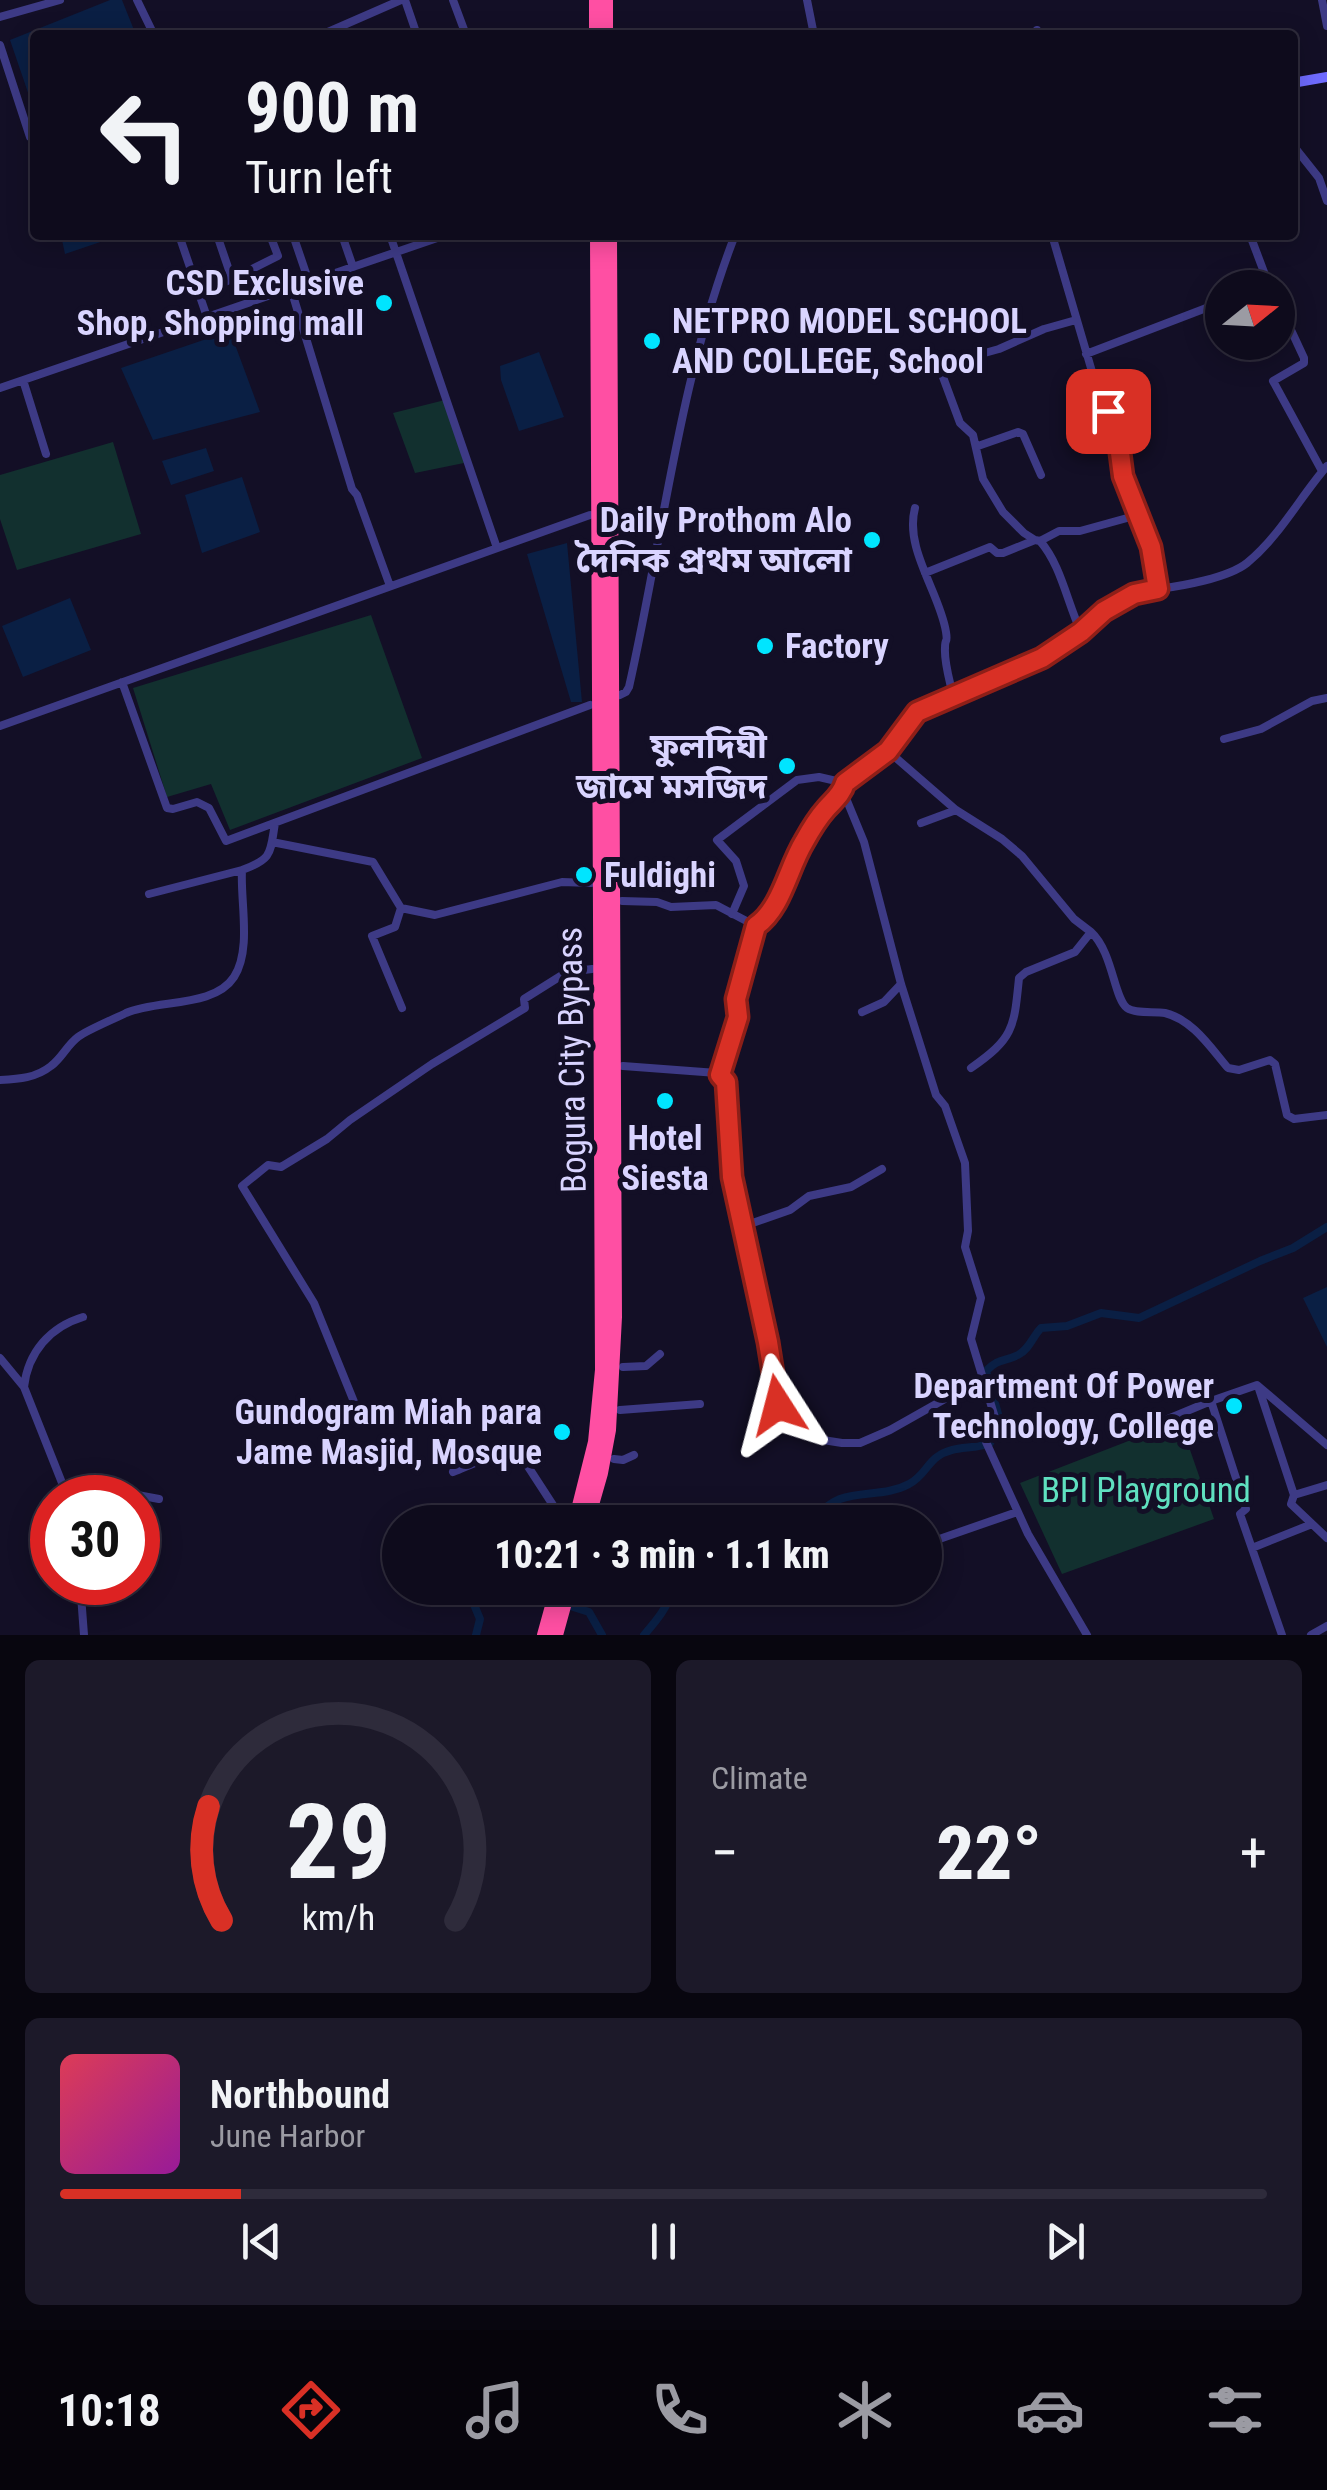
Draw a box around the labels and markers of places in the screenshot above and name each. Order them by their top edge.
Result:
place label: CSD Exclusive Shop, Shopping mall [77,263,364,344]
marker: CSD Exclusive Shop, Shopping mall [373,292,395,314]
place label: NETPRO MODEL SCHOOL AND COLLEGE, School [672,301,1027,382]
marker: NETPRO MODEL SCHOOL AND COLLEGE, School [641,330,663,352]
pin [1066,369,1151,454]
place label: Daily Prothom Alo দৈনিক প্রথম আলো [574,500,853,581]
marker: Daily Prothom Alo দৈনিক প্রথম আলো [861,529,883,551]
place label: Factory [785,626,889,667]
marker: Factory [754,635,776,657]
place label: ফুলদিঘী জামে মসজিদ [575,726,768,807]
marker: ফুলদিঘী জামে মসজিদ [776,755,798,777]
place label: Fuldighi [604,855,716,896]
marker: Fuldighi [573,864,595,886]
marker: Hotel Siesta [654,1090,676,1112]
place label: Hotel Siesta [621,1118,709,1199]
place label: Department Of Power Technology, College [914,1366,1214,1447]
place label: Gundogram Miah para Jame Masjid, Mosque [235,1392,542,1473]
marker: Department Of Power Technology, College [1223,1395,1245,1417]
marker: Gundogram Miah para Jame Masjid, Mosque [551,1421,573,1443]

